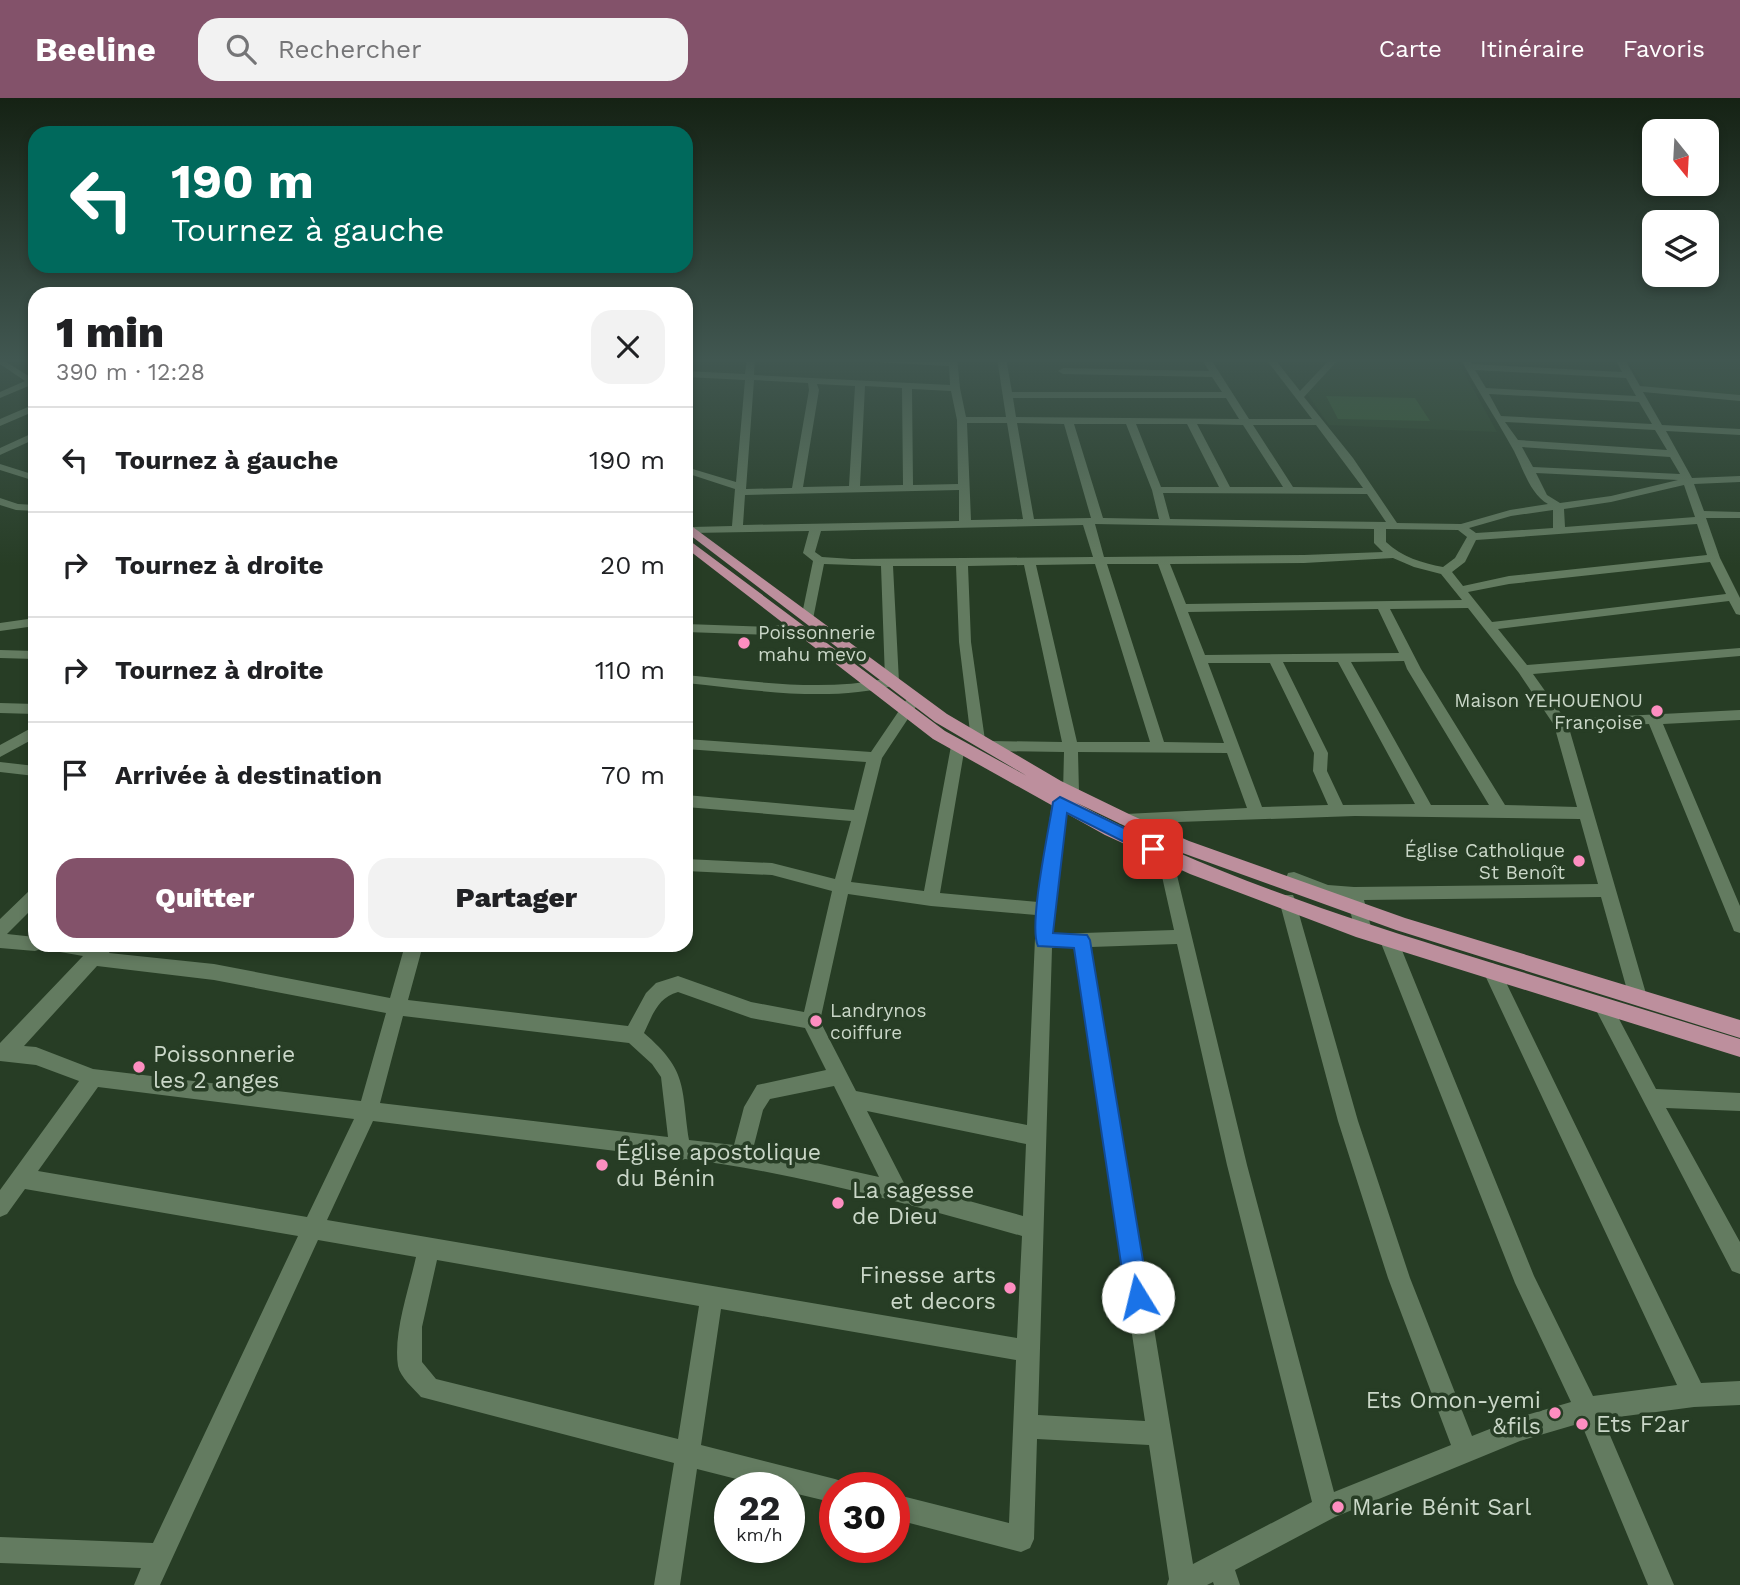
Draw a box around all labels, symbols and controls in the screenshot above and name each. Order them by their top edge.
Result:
search box [198,18,688,81]
text: Beeline [35,30,156,69]
icon: search [222,30,260,68]
text: Rechercher [278,34,422,64]
text: Carte [1379,35,1442,63]
text: Itinéraire [1480,35,1585,63]
text: Favoris [1623,35,1705,63]
north arrow [1642,119,1718,196]
map controls [1642,119,1719,287]
text: 190 m [171,152,314,210]
icon: left [56,154,147,245]
button: layers [1642,210,1719,287]
text: Tournez à gauche [171,211,444,249]
text: 1 min [56,308,164,357]
button: close [591,310,665,384]
text: 390 m · 12:28 [56,359,205,386]
icon: left [56,441,94,479]
text: Tournez à gauche [115,445,338,475]
text: 190 m [589,445,665,475]
icon: right [56,546,94,584]
text: Tournez à droite [115,550,324,580]
text: 20 m [600,550,665,580]
place label: Poissonnerie mahu mevo [758,621,876,666]
marker: Poissonnerie mahu mevo [736,635,752,651]
icon: right [56,651,94,689]
text: Tournez à droite [115,655,324,685]
text: 110 m [595,655,665,685]
place label: Maison YEHOUENOU Françoise [1454,689,1643,734]
marker: Maison YEHOUENOU Françoise [1649,703,1665,719]
icon: arrive [56,756,94,794]
text: Arrivée à destination [115,760,382,790]
text: 70 m [601,760,665,790]
pin [1123,819,1183,879]
icon: arrive [1134,830,1172,868]
place label: Église Catholique St Benoît [1404,839,1565,884]
marker: Église Catholique St Benoît [1571,853,1587,869]
button: Quitter [56,858,354,938]
button: Partager [368,858,665,938]
place label: Landrynos coiffure [830,999,927,1044]
marker: Landrynos coiffure [808,1013,824,1029]
place label: Poissonnerie les 2 anges [153,1041,295,1094]
marker: Poissonnerie les 2 anges [131,1059,147,1075]
place label: Église apostolique du Bénin [616,1139,821,1192]
marker: Église apostolique du Bénin [594,1157,610,1173]
place label: La sagesse de Dieu [852,1177,974,1230]
marker: La sagesse de Dieu [830,1195,846,1211]
position arrow [1101,1260,1175,1334]
place label: Finesse arts et decors [860,1262,996,1315]
marker: Finesse arts et decors [1002,1280,1018,1296]
place label: Ets Omon-yemi &fils [1366,1387,1541,1440]
marker: Ets Omon-yemi &fils [1547,1405,1563,1421]
place label: Ets F2ar [1596,1411,1690,1438]
marker: Ets F2ar [1574,1416,1590,1432]
speed limit sign: 30 [819,1472,910,1563]
text: 22 [739,1487,780,1529]
place label: Marie Bénit Sarl [1352,1494,1531,1521]
marker: Marie Bénit Sarl [1330,1499,1346,1515]
text: km/h [736,1524,783,1545]

